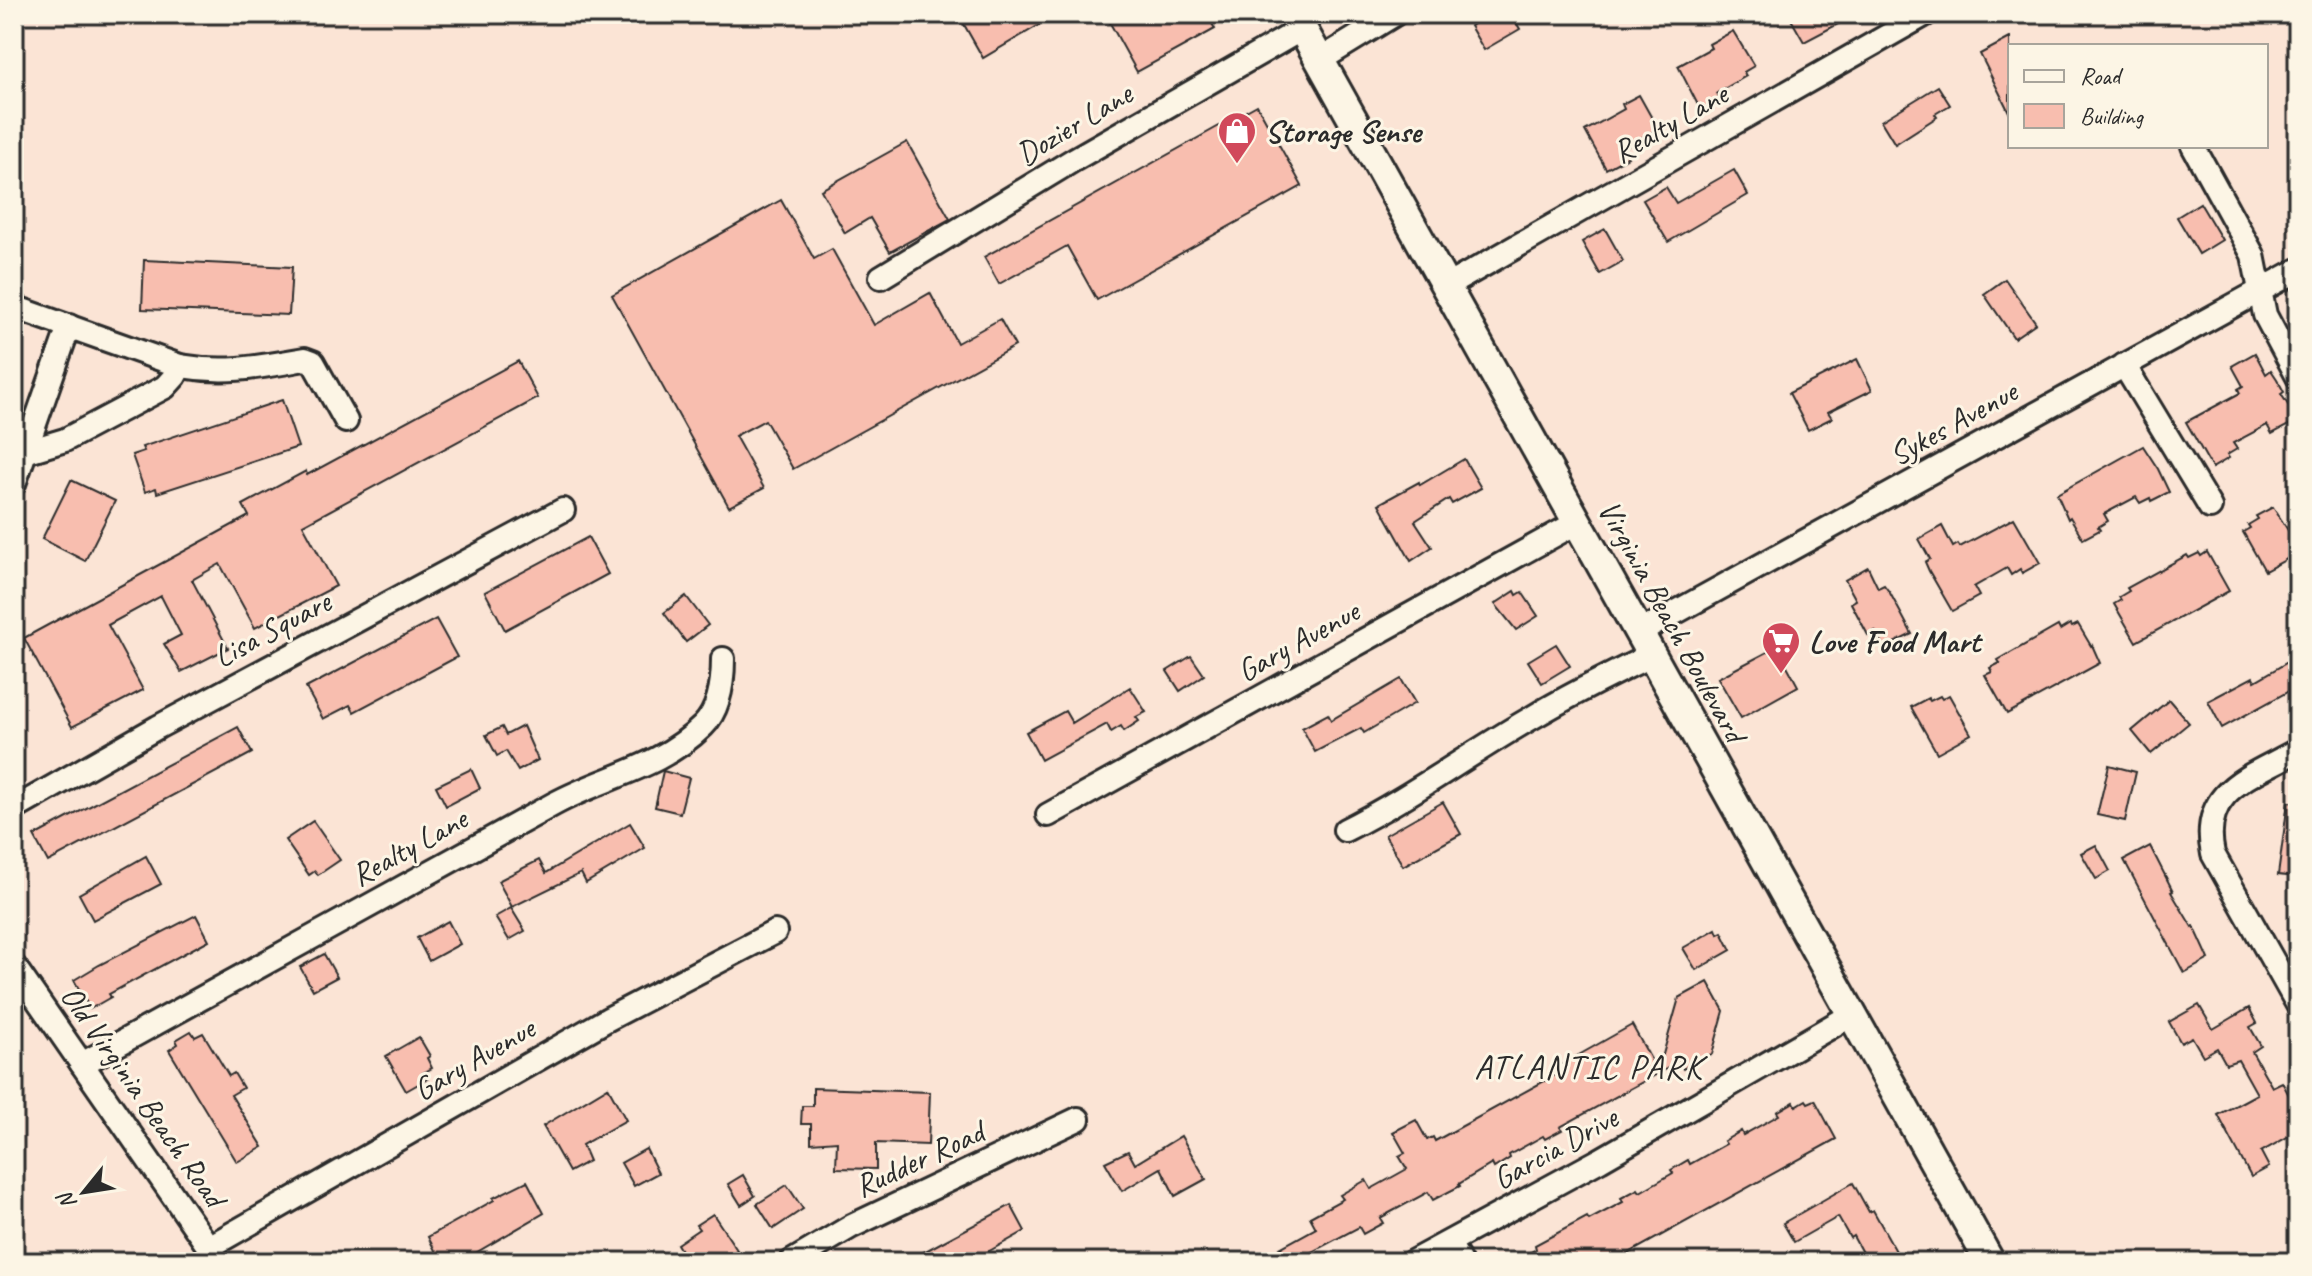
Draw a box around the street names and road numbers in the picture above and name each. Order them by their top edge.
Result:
street label: Dozier Lane [1008,72,1142,175]
street label: Realty Lane [1605,72,1737,172]
street label: Sykes Avenue [1882,370,2027,475]
street label: Virginia Beach Boulevard [1589,493,1758,753]
street label: Lisa Square [206,580,340,677]
street label: Gary Avenue [1230,589,1369,691]
street label: Realty Lane [344,797,476,896]
street label: Old Virginia Beach Road [51,977,237,1218]
street label: Gary Avenue [406,1007,544,1110]
street label: Garcia Drive [1485,1096,1627,1199]
street label: Rudder Road [848,1109,994,1207]

